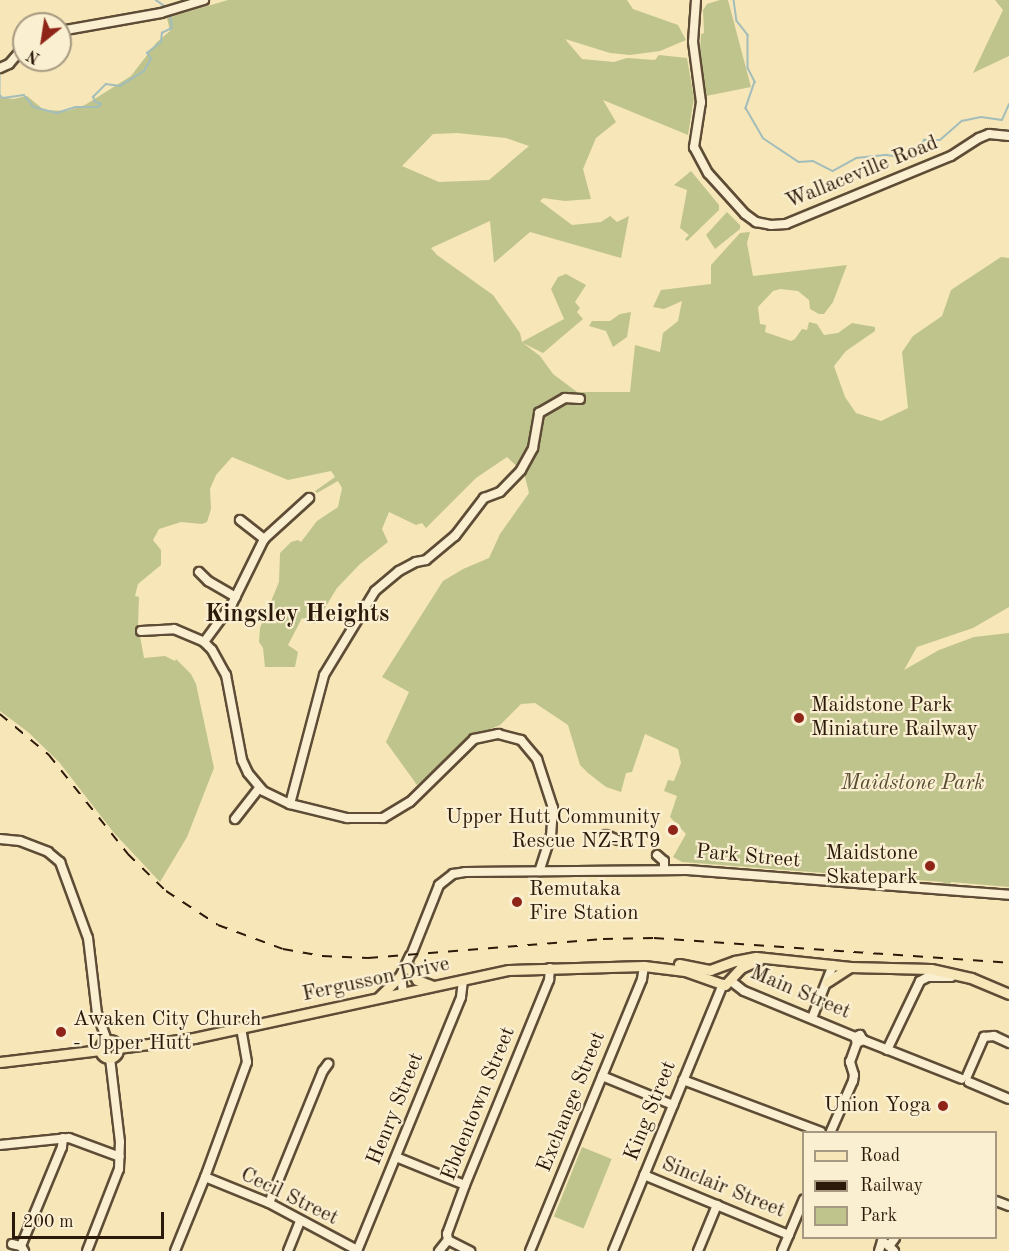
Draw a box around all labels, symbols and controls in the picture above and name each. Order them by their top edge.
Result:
north arrow [12,12,72,72]
text: N [25,46,43,66]
street label: Wallaceville Road [782,131,942,215]
district label: Kingsley Heights [205,602,389,630]
place label: Maidstone Park Miniature Railway [811,693,978,743]
marker: Maidstone Park Miniature Railway [792,711,806,725]
park label: Maidstone Park [841,771,985,797]
place label: Upper Hutt Community Rescue NZ-RT9 [446,805,661,855]
marker: Upper Hutt Community Rescue NZ-RT9 [666,823,680,837]
street label: Park Street [695,840,801,874]
place label: Maidstone Skatepark [826,841,918,891]
marker: Maidstone Skatepark [923,859,937,873]
place label: Remutaka Fire Station [529,877,639,927]
marker: Remutaka Fire Station [510,895,524,909]
street label: Fergusson Drive [300,952,452,1008]
street label: Main Street [746,961,854,1025]
place label: Awaken City Church - Upper Hutt [73,1007,261,1057]
street label: Ebdentown Street [437,1023,521,1185]
marker: Awaken City Church - Upper Hutt [54,1025,68,1039]
street label: Exchange Street [532,1028,612,1176]
street label: Henry Street [362,1049,430,1169]
street label: King Street [620,1057,682,1165]
place label: Union Yoga [824,1093,931,1119]
marker: Union Yoga [936,1099,950,1113]
legend [802,1131,997,1239]
text: Road [860,1147,900,1165]
street label: Sinclair Street [658,1152,788,1224]
street label: Cecil Street [236,1162,342,1232]
text: Railway [860,1177,923,1195]
scale bar [15,1200,166,1238]
text: Park [860,1207,897,1225]
text: 200 m [23,1213,74,1231]

